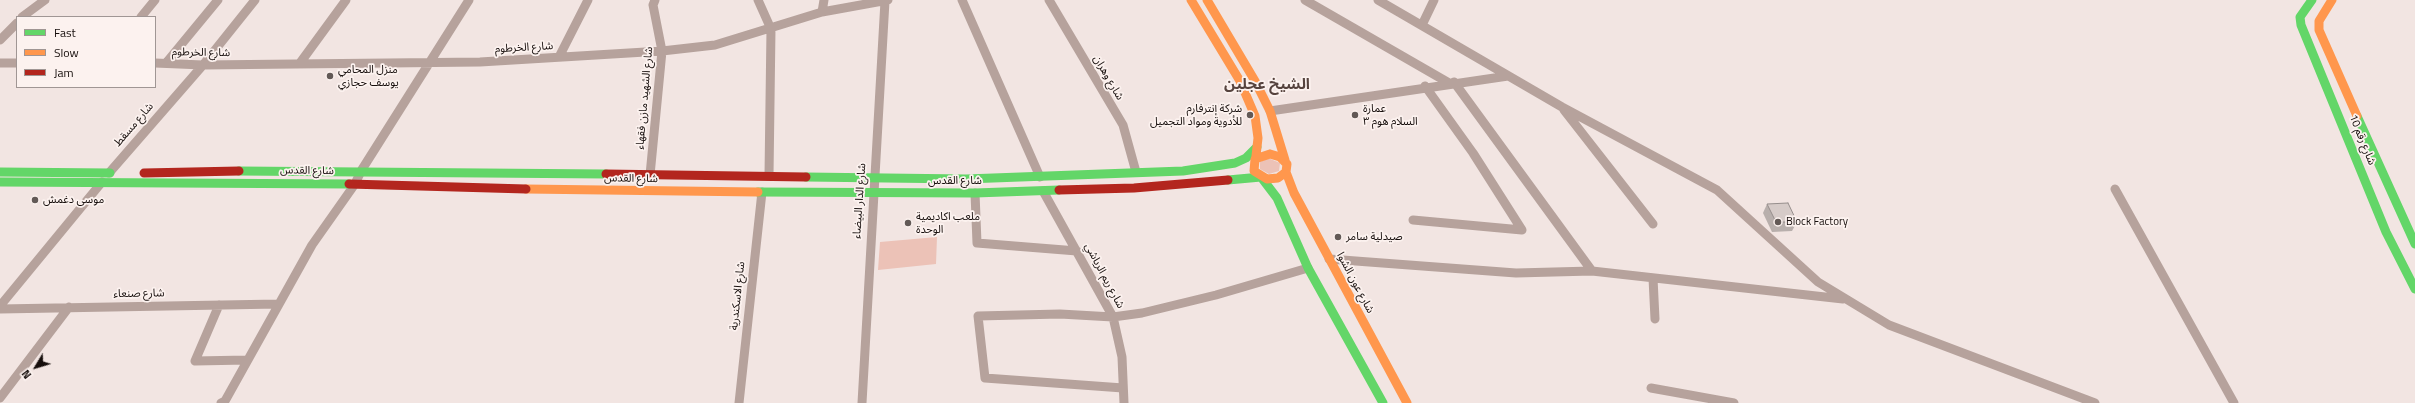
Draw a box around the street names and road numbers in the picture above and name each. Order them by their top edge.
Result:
street label: شارع الخرطوم [495,40,553,56]
street label: شارع الخرطوم [172,46,230,60]
street label: شارع الشهيد مازن فقهاء [634,46,656,150]
street label: شارع وهران [1090,53,1126,103]
street label: شارع مسقط [111,100,157,150]
street label: شارع رقم 10 [2346,113,2378,167]
street label: شارع الدار البيضاء [851,163,869,239]
street label: شارع القدس [280,164,334,178]
street label: شارع القدس [604,172,658,186]
street label: شارع القدس [928,174,982,188]
street label: شارع ريم الرياشي [1081,241,1127,311]
street label: شارع عون الشوا [1333,250,1377,316]
street label: شارع الاسكندرية [728,261,748,331]
street label: شارع صنعاء [113,287,165,301]

